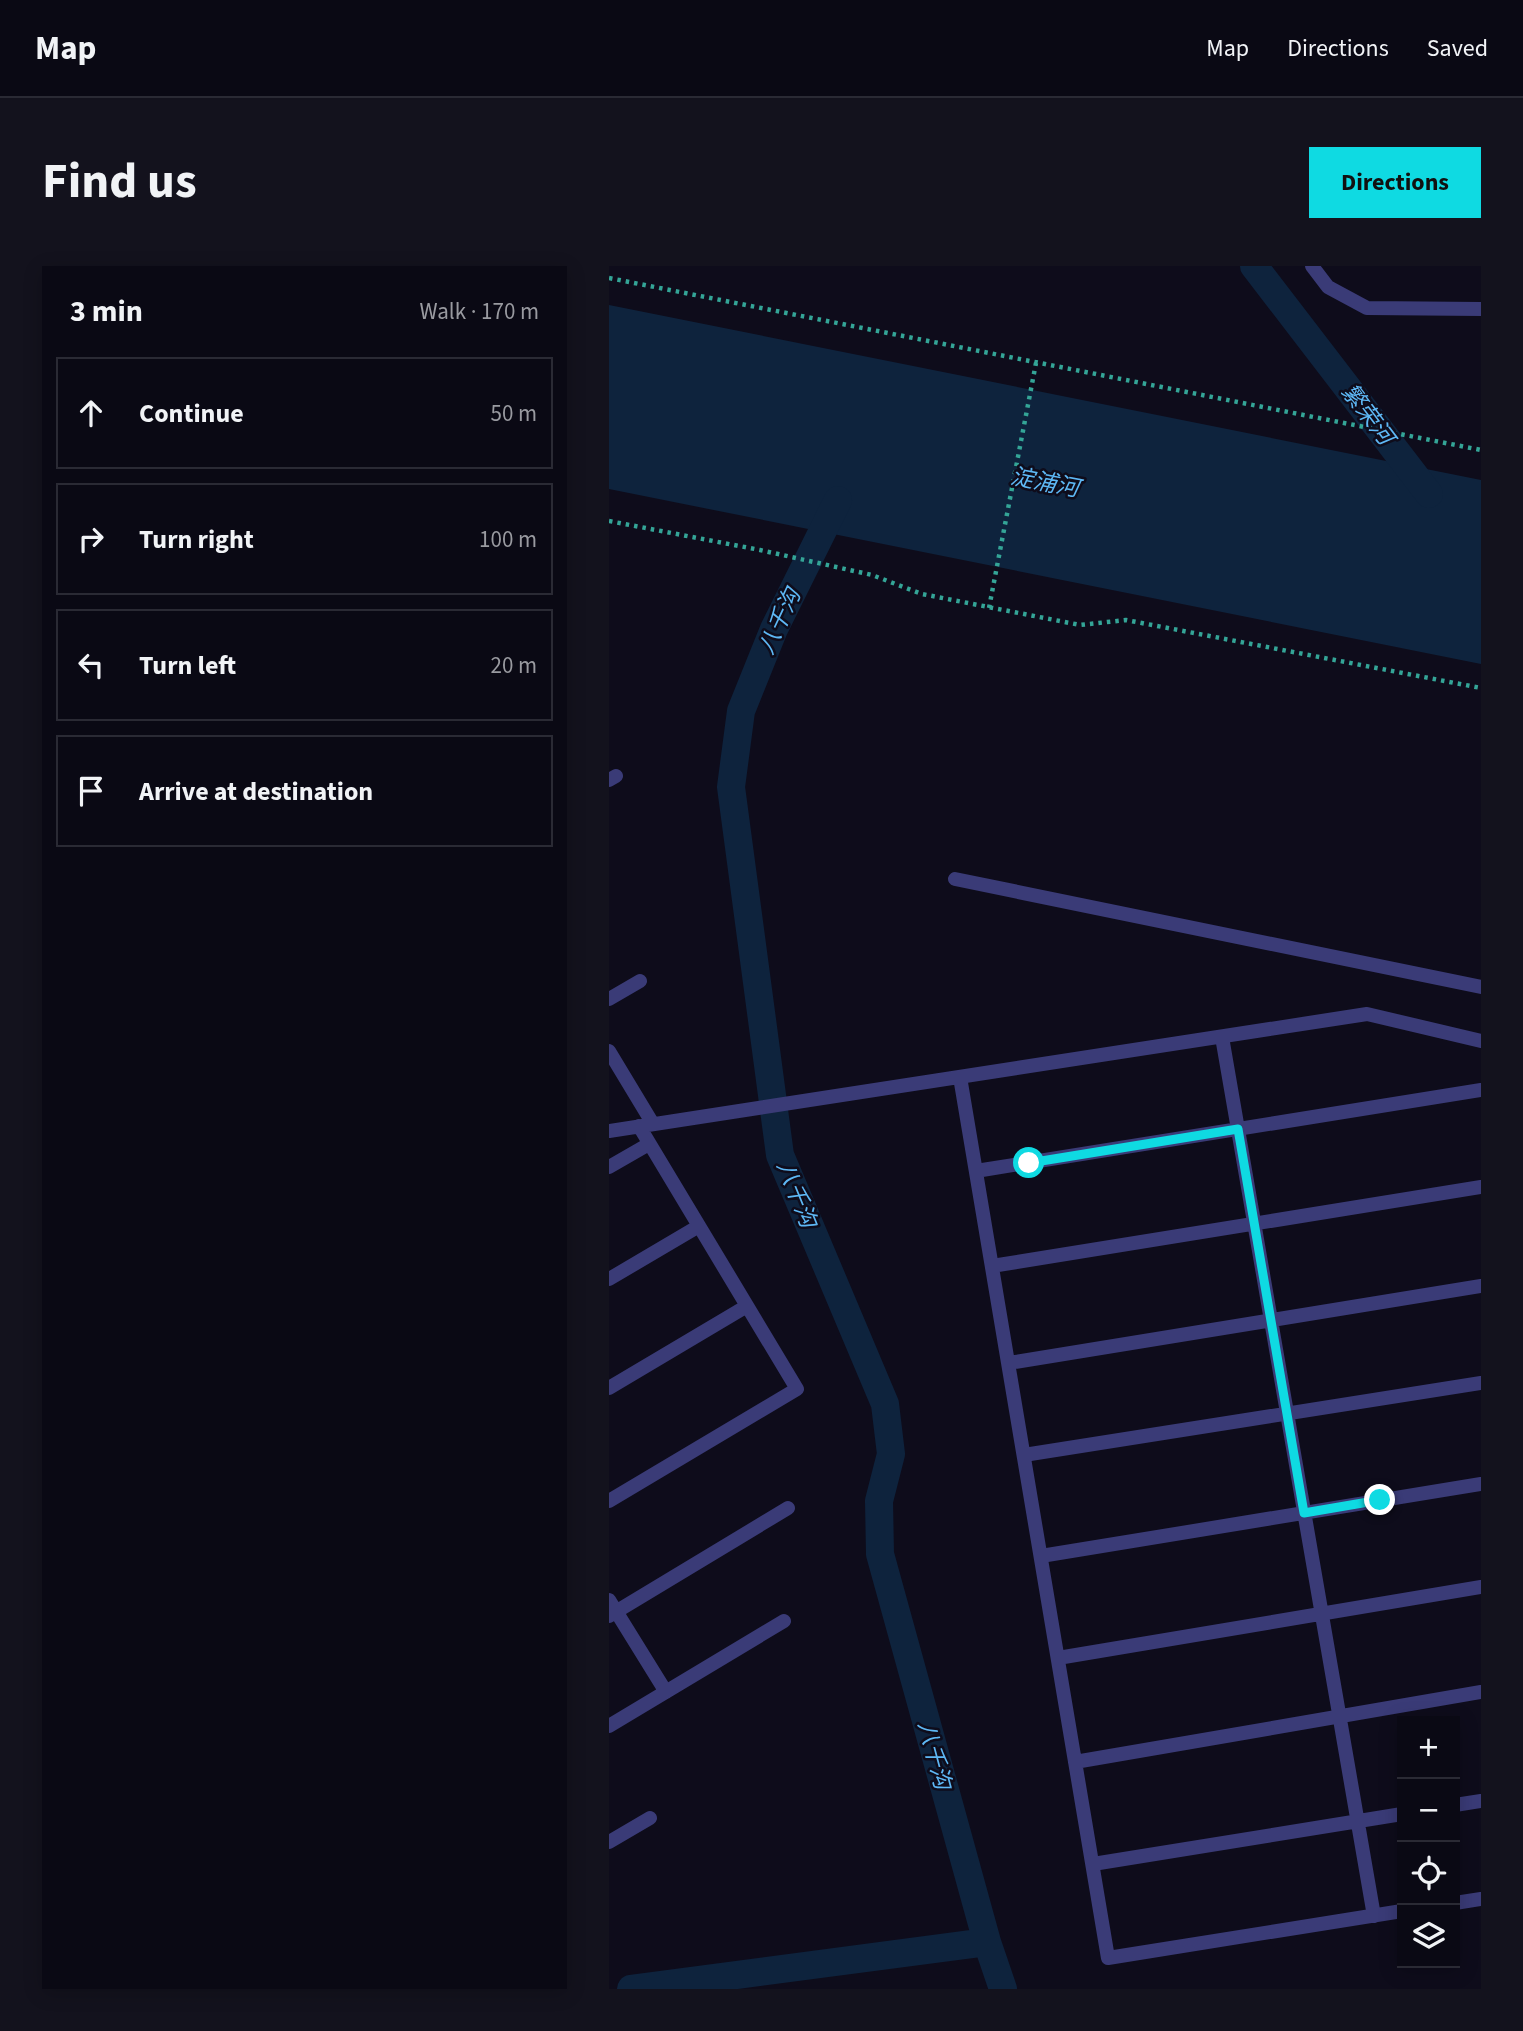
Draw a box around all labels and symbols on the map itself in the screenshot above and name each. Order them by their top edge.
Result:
water label: 繁荣河 [1334,377,1404,455]
water label: 淀浦河 [1008,460,1086,506]
water label: 八千沟 [750,580,810,659]
route start [1013,1147,1044,1178]
water label: 八千沟 [768,1156,826,1235]
route end [1364,1484,1395,1515]
water label: 八千沟 [910,1718,960,1796]

